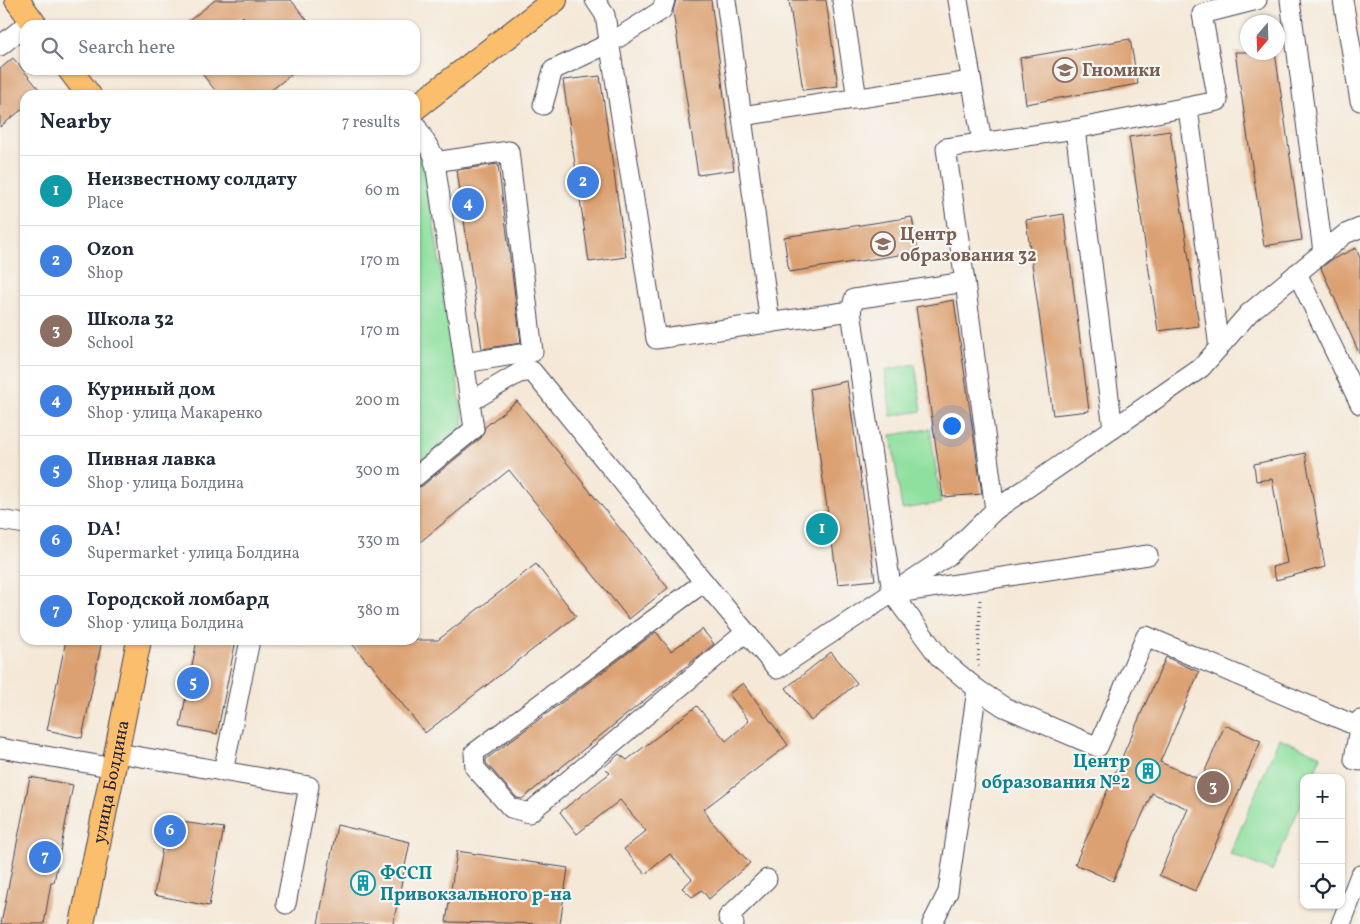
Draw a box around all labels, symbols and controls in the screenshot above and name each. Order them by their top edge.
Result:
north arrow [1240,15,1285,60]
search box [20,20,420,75]
icon: search [38,34,66,62]
text: Search here [78,35,175,61]
school or university icon: Гномики [1052,57,1078,83]
place label: Гномики [1082,59,1161,84]
text: Nearby [40,108,111,137]
text: 7 results [342,112,400,134]
pin: 2 [567,163,599,201]
text: Неизвестному солдату [87,167,297,193]
text: 1 [53,180,59,202]
text: 60 m [365,180,400,202]
pin: 4 [452,185,484,223]
text: Place [87,193,124,215]
place label: Центр образования 32 [900,223,1037,269]
school or university icon: Центр образования 32 [870,231,896,257]
text: Ozon [87,237,134,263]
text: 2 [52,250,60,272]
text: 170 m [360,250,400,272]
text: Shop [87,263,123,285]
text: Школа 32 [87,307,174,333]
text: 3 [52,320,60,342]
text: 170 m [360,320,400,342]
text: School [87,333,134,355]
text: Куриный дом [87,377,215,403]
text: 4 [51,390,61,412]
text: 200 m [355,390,400,412]
text: Shop · улица Макаренко [87,403,263,425]
your location [939,413,965,439]
text: Пивная лавка [87,447,216,473]
text: 5 [52,460,60,482]
text: 300 m [355,460,400,482]
text: Shop · улица Болдина [87,473,244,495]
pin: 1 [806,510,838,548]
text: DA! [87,517,122,543]
text: 6 [52,530,60,552]
text: 330 m [357,530,400,552]
text: Supermarket · улица Болдина [87,543,300,565]
text: Городской ломбард [87,587,269,613]
text: 7 [52,600,60,622]
text: 380 m [357,600,400,622]
text: Shop · улица Болдина [87,613,244,635]
pin: 5 [177,664,209,702]
street label: улица Болдина [87,718,137,846]
place label: Центр образования №2 [982,750,1130,796]
building icon: Центр образования №2 [1135,758,1161,784]
pin: 3 [1197,768,1229,806]
map controls [1300,774,1345,909]
button: + [1300,774,1345,819]
pin: 6 [154,812,186,850]
button: − [1300,819,1345,864]
pin: 7 [29,838,61,876]
place label: ФССП Привокзального р-на [380,862,572,908]
button: locate [1300,864,1345,909]
building icon: ФССП Привокзального р-на [350,870,376,896]

